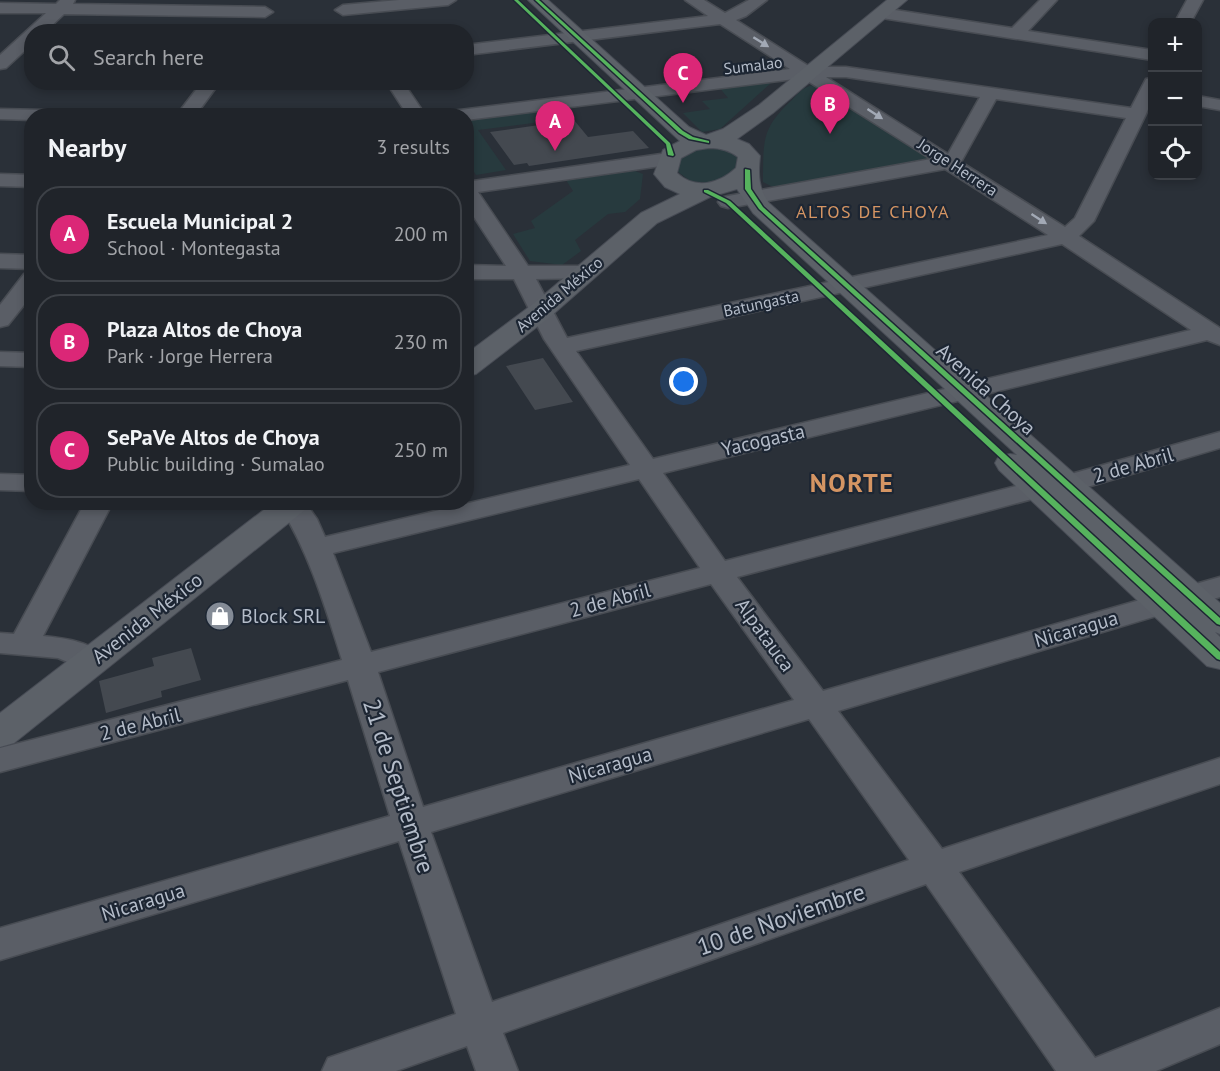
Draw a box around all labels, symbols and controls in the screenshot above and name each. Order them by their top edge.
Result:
map controls [1148,18,1202,180]
button: + [1148,18,1202,72]
search box [24,24,474,90]
one-way arrow [753,37,769,48]
icon: search [45,41,78,74]
text: Search here [93,43,204,71]
street label: Sumalao [722,51,784,79]
pin: C [664,54,702,103]
button: − [1148,72,1202,126]
pin: B [810,84,850,134]
pin: A [536,102,574,151]
one-way arrow [866,109,883,120]
button: locate [1148,126,1202,180]
text: Nearby [48,131,126,164]
street label: Jorge Herrera [914,133,1002,200]
text: 3 results [377,134,450,160]
district label: ALTOS DE CHOYA [796,200,950,223]
text: Escuela Municipal 2 [107,207,293,235]
one-way arrow [1031,214,1047,225]
text: A [63,221,76,247]
text: 200 m [394,221,448,247]
text: School · Montegasta [107,235,281,261]
street label: Avenida México [512,252,606,336]
street label: Batungasta [721,285,801,321]
text: Plaza Altos de Choya [107,315,302,343]
text: B [64,329,75,355]
text: 230 m [394,329,448,355]
street label: Avenida Choya [931,338,1041,440]
text: Park · Jorge Herrera [107,343,273,369]
your location [669,367,698,396]
street label: Yacogasta [719,418,807,462]
text: SePaVe Altos de Choya [107,423,320,451]
text: C [64,437,75,463]
text: 250 m [394,437,448,463]
street label: 2 de Abril [1090,441,1176,489]
text: Public building · Sumalao [107,451,325,477]
district label: NORTE [810,466,894,499]
street label: Avenida México [86,567,208,669]
street label: 2 de Abril [567,577,653,623]
street label: Alpatauca [730,593,800,677]
shop icon: Block SRL [204,600,236,632]
place label: Block SRL [241,603,325,629]
street label: Nicaragua [1031,605,1121,653]
street label: 21 de Septiembre [356,695,442,877]
street label: 2 de Abril [97,701,183,747]
street label: Nicaragua [565,741,655,789]
street label: 10 de Noviembre [693,876,869,962]
street label: Nicaragua [98,877,188,927]

